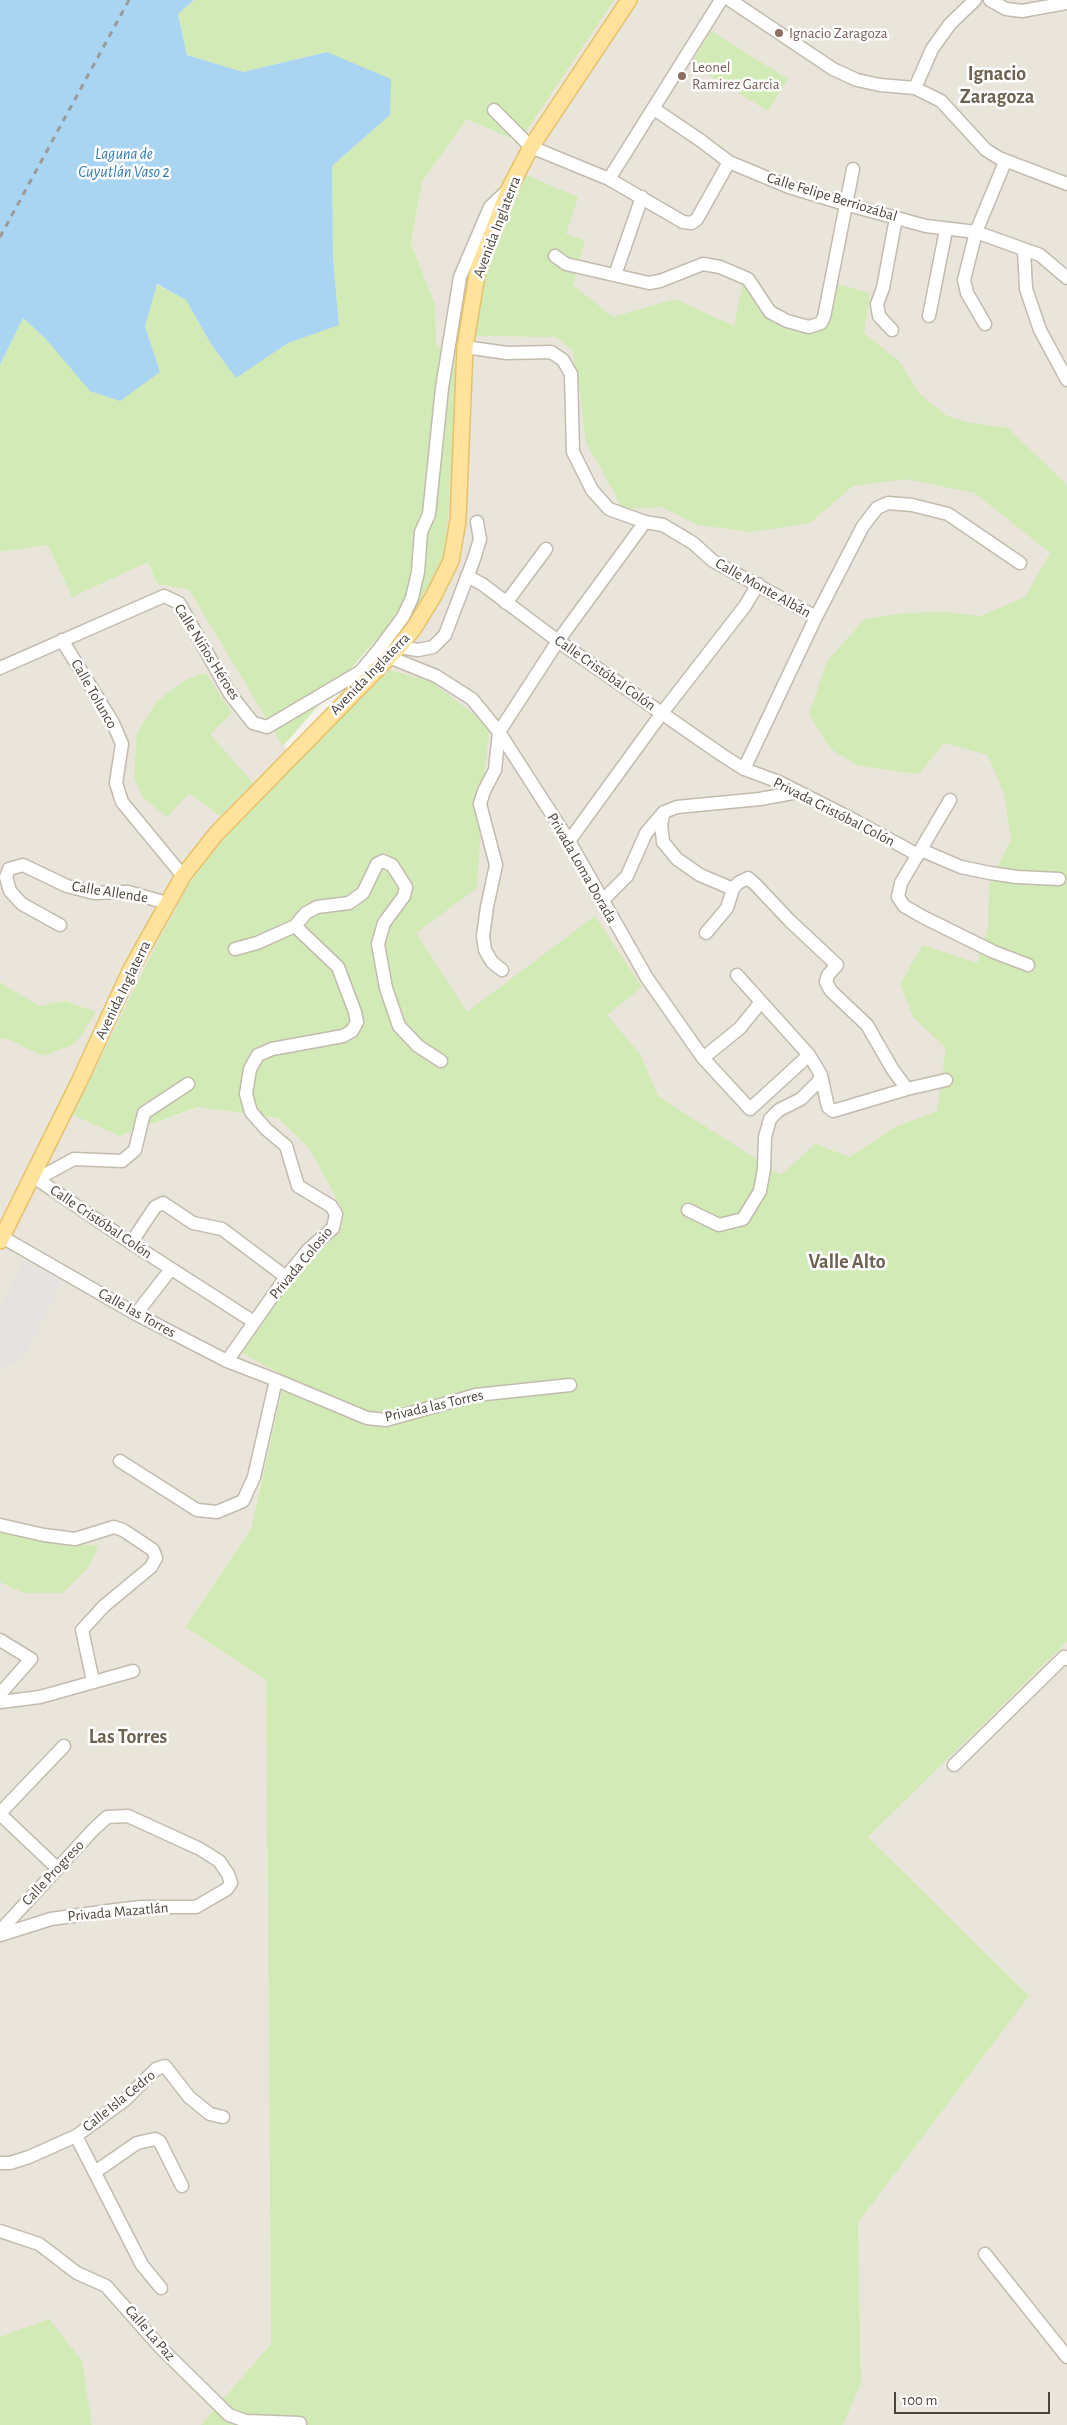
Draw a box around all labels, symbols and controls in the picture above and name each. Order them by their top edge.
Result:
place label: Ignacio Zaragoza [789,24,888,42]
marker: Ignacio Zaragoza [773,27,785,39]
place label: Leonel Ramirez Garcia [692,58,780,93]
district label: Ignacio Zaragoza [960,62,1034,109]
marker: Leonel Ramirez Garcia [676,70,688,82]
water label: Laguna de Cuyutlán Vaso 2 [78,144,170,182]
street label: Calle Felipe Berriozábal [765,169,899,225]
street label: Avenida Inglaterra [469,174,525,280]
street label: Calle Monte Albán [712,554,814,622]
street label: Calle Niños Héroes [170,601,244,703]
street label: Avenida Inglaterra [326,629,414,719]
street label: Calle Cristóbal Colón [551,631,659,715]
street label: Calle Tolunco [67,656,121,732]
street label: Privada Cristóbal Colón [770,774,898,850]
street label: Privada Loma Dorada [543,810,621,926]
street label: Calle Allende [71,877,149,907]
street label: Avenida Inglaterra [91,938,155,1042]
street label: Calle Cristóbal Colón [46,1181,156,1263]
street label: Privada Colosio [266,1223,336,1303]
district label: Valle Alto [808,1250,886,1274]
street label: Calle las Torres [95,1284,179,1342]
street label: Privada las Torres [383,1386,485,1426]
district label: Las Torres [89,1725,167,1749]
street label: Calle Progreso [18,1836,88,1910]
street label: Privada Mazatlán [67,1899,169,1925]
street label: Calle Isla Cedro [79,2066,159,2136]
street label: Calle La Paz [121,2302,179,2364]
scale bar [897,2382,1053,2414]
text: 100 m [902,2393,937,2408]

